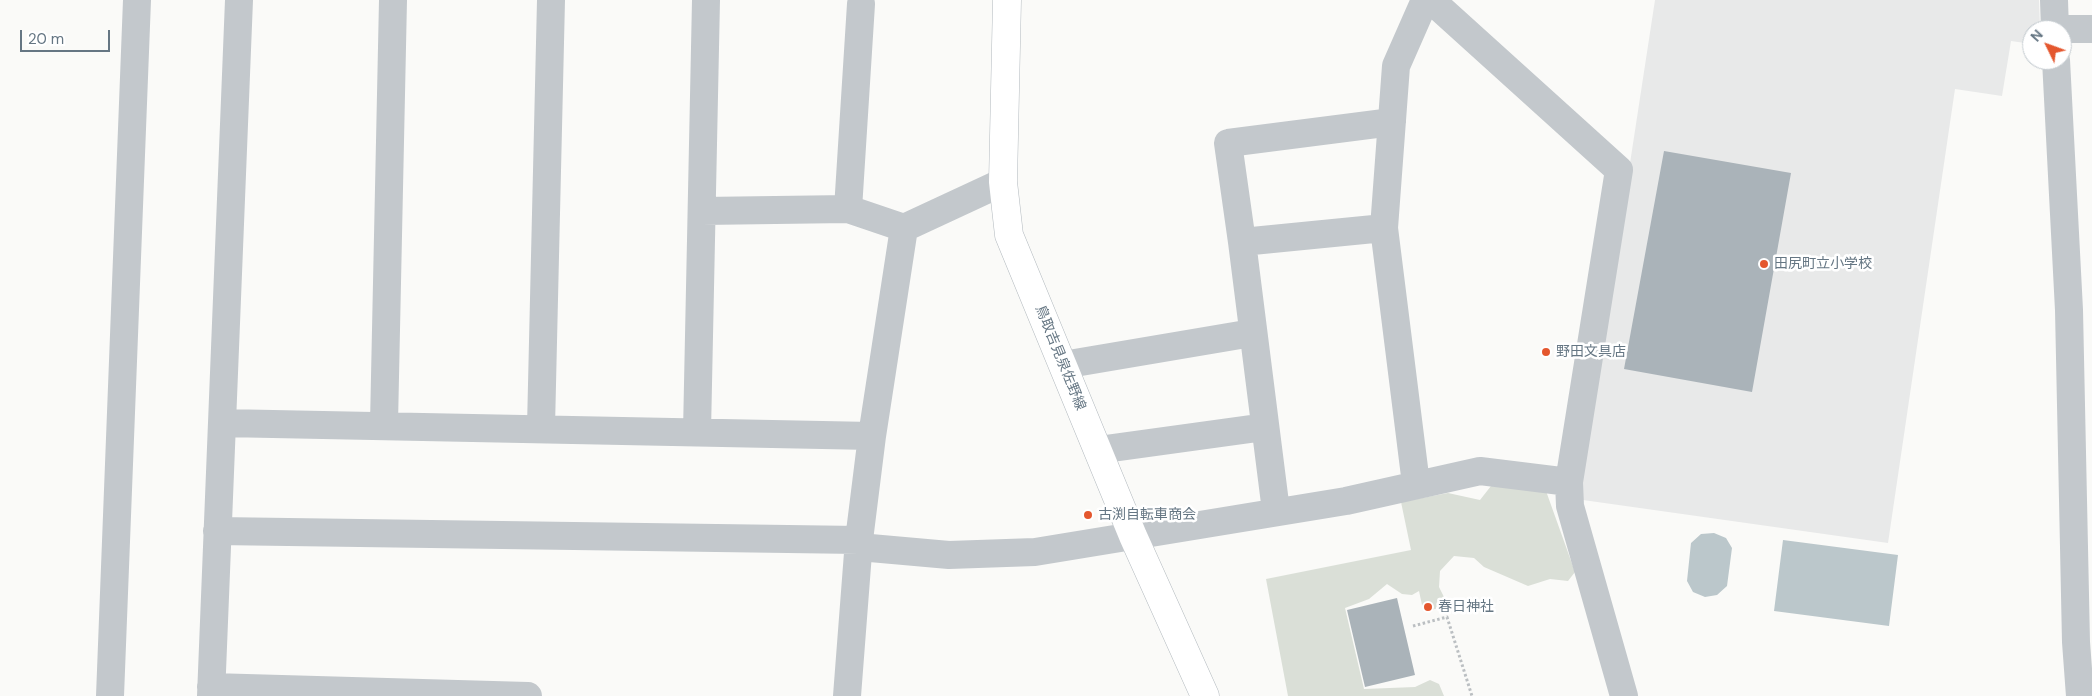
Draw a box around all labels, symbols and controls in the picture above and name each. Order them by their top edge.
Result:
scale bar [22,20,112,52]
north arrow [2022,20,2072,70]
text: N [2026,26,2047,45]
text: 20 m [28,29,64,49]
place label: 田尻町立小学校 [1774,256,1872,272]
marker: 田尻町立小学校 [1758,258,1770,270]
street label: 鳥取吉見泉佐野線 [1031,303,1089,413]
place label: 野田文具店 [1556,344,1626,360]
marker: 野田文具店 [1540,346,1552,358]
place label: 古渕自転車商会 [1098,507,1196,523]
marker: 古渕自転車商会 [1082,509,1094,521]
place label: 春日神社 [1438,599,1494,615]
marker: 春日神社 [1422,601,1434,613]

